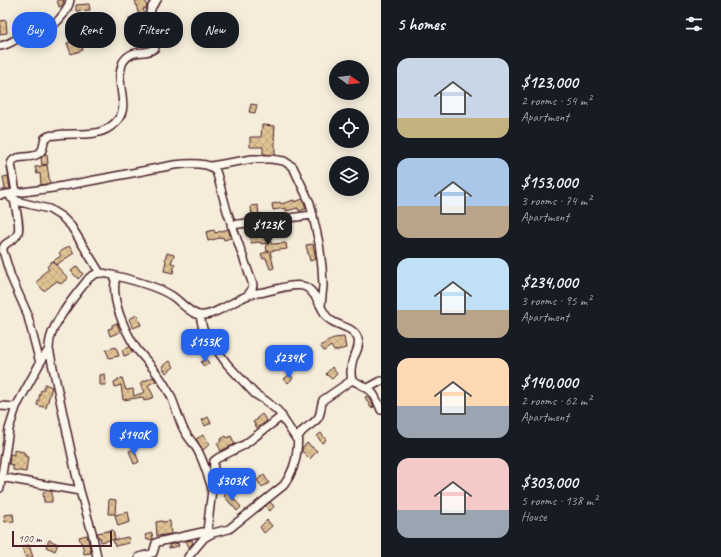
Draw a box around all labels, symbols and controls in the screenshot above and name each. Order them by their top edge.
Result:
chip: Buy [12,12,57,48]
chip: Rent [65,12,116,48]
chip: Filters [124,12,183,48]
chip: New [191,12,239,48]
icon: filters [683,13,705,35]
text: 5 homes [397,14,445,35]
north arrow [329,60,369,100]
map controls [329,60,369,196]
text: $123,000 [521,72,578,93]
icon: home [429,74,477,122]
text: 2 rooms · 54 m² [521,93,591,109]
button: locate [329,108,369,148]
text: Apartment [521,109,569,125]
button: layers [329,156,369,196]
text: $153,000 [521,172,578,193]
icon: home [429,174,477,222]
text: 3 rooms · 74 m² [521,193,591,209]
text: Apartment [521,209,569,225]
pin: $123K [240,212,296,246]
text: $123K [253,217,283,233]
text: $234,000 [521,272,578,293]
icon: home [429,274,477,322]
text: 3 rooms · 95 m² [521,293,591,309]
text: Apartment [521,309,569,325]
pin: $153K [177,329,233,363]
text: $153K [190,334,220,350]
pin: $234K [261,345,317,379]
text: $234K [274,350,304,366]
text: $140,000 [521,372,578,393]
icon: home [429,374,477,422]
text: 2 rooms · 62 m² [521,393,591,409]
text: Apartment [521,409,569,425]
pin: $140K [106,422,162,456]
text: $140K [119,427,149,443]
pin: $303K [204,468,260,502]
text: $303,000 [521,472,578,493]
text: $303K [217,473,247,489]
icon: home [429,474,477,522]
text: 5 rooms · 138 m² [521,493,597,509]
text: House [521,509,546,525]
scale bar [12,529,112,548]
text: 100 m [18,531,42,545]

